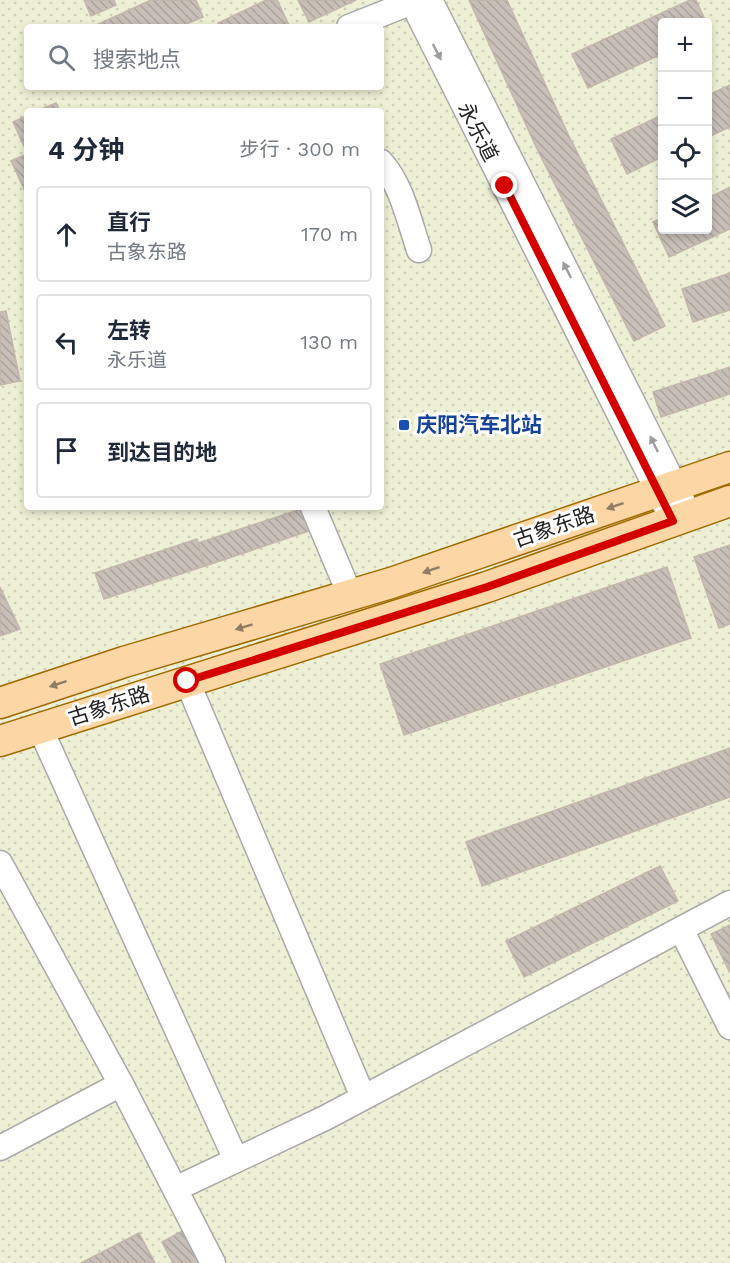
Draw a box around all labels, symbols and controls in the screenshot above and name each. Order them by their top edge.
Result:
map controls [658,18,712,234]
button: + [658,18,712,72]
search box [24,24,384,90]
icon: search [45,41,78,74]
one-way arrow [432,44,442,61]
text: 搜索地点 [93,47,181,72]
button: − [658,72,712,126]
street label: 永乐道 [453,98,504,166]
button: locate [658,126,712,180]
text: 4 分钟 [48,135,124,165]
text: 步行 · 300 m [239,137,360,161]
route end [491,172,517,198]
button: layers [658,180,712,234]
text: 直行 [107,210,151,235]
icon: ahead [50,218,83,251]
text: 170 m [301,222,358,246]
text: 古象东路 [107,240,187,264]
one-way arrow [562,261,572,278]
text: 左转 [107,318,151,343]
icon: left [50,326,83,359]
text: 130 m [300,330,358,354]
text: 永乐道 [107,348,167,372]
place label: 庆阳汽车北站 [416,412,542,437]
marker: 庆阳汽车北站 [397,418,411,432]
icon: arrive [50,434,83,467]
one-way arrow [650,435,659,452]
text: 到达目的地 [107,440,217,465]
street label: 古象东路 [510,501,598,552]
one-way arrow [606,502,624,512]
one-way arrow [421,565,439,575]
one-way arrow [235,623,253,632]
route start [173,667,199,693]
one-way arrow [49,680,67,689]
street label: 古象东路 [65,681,153,730]

